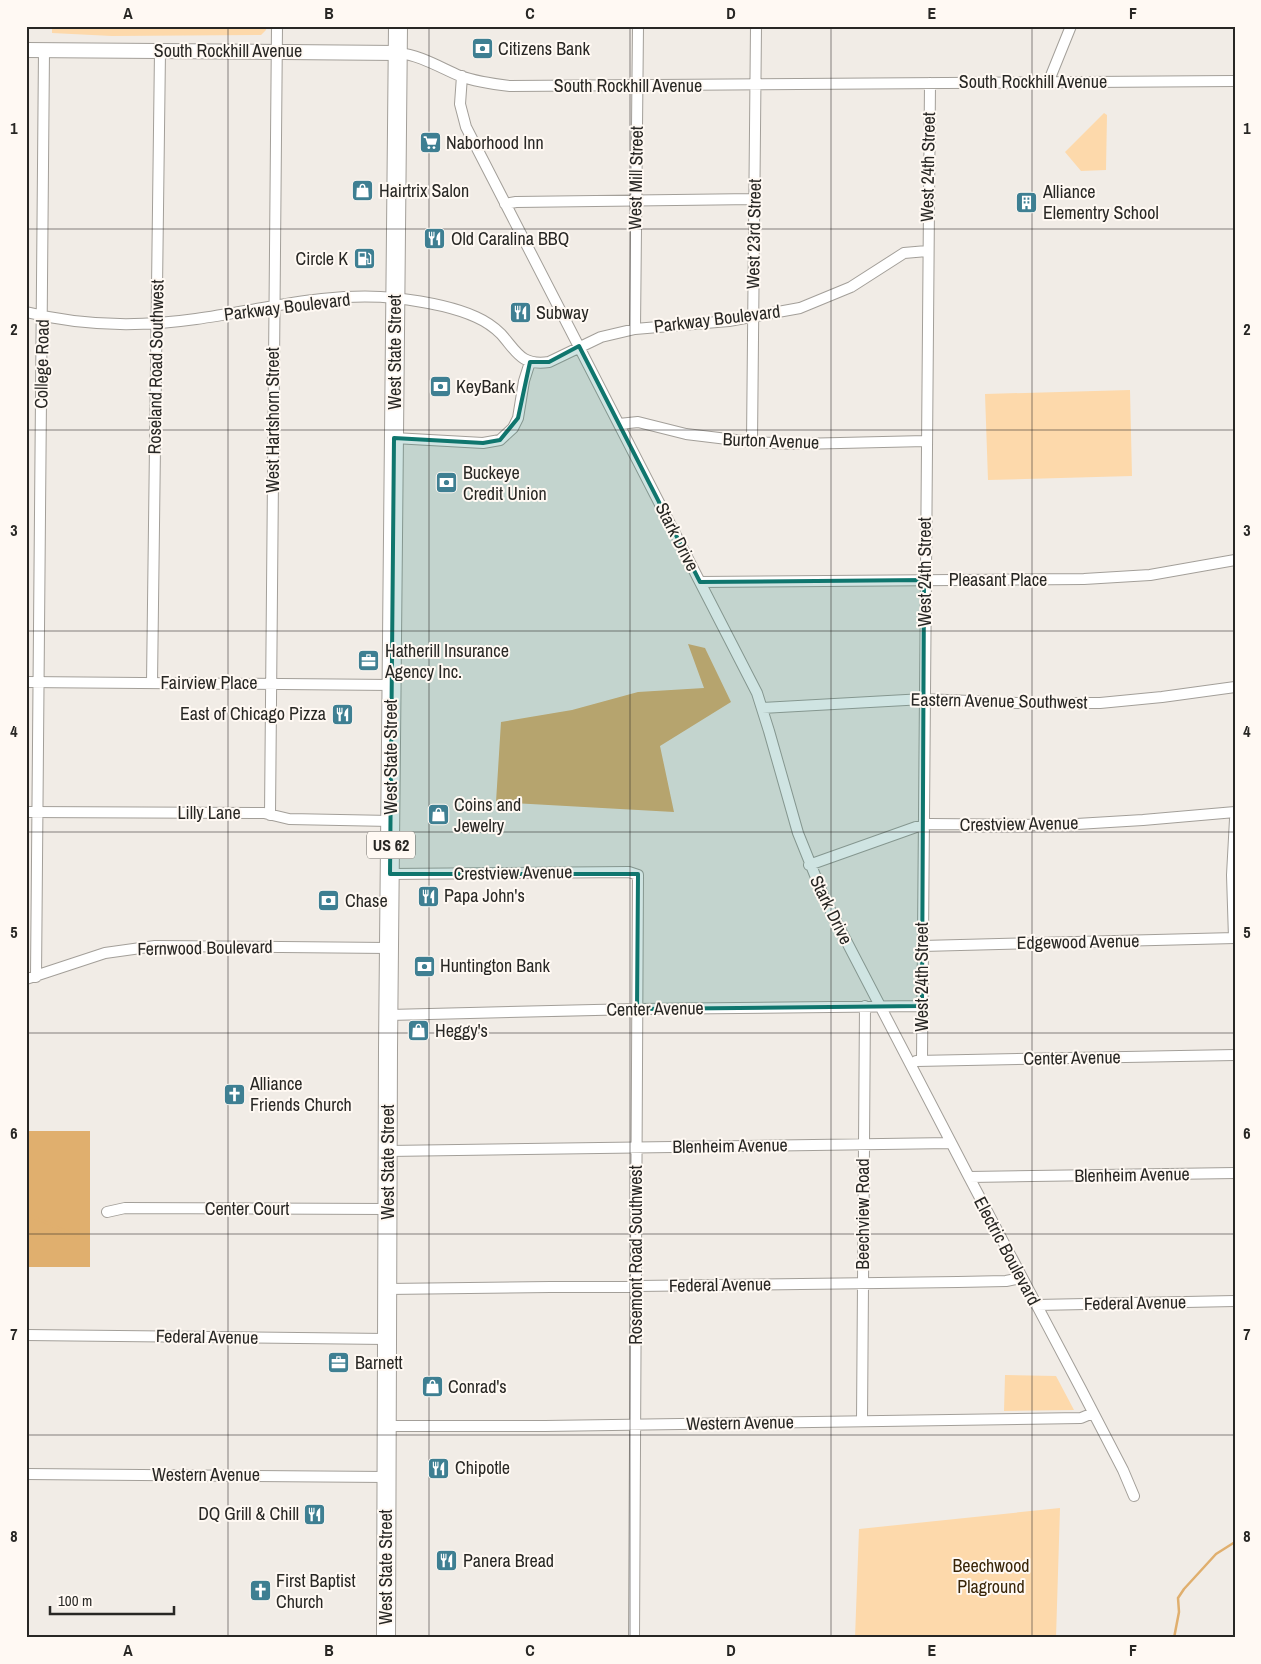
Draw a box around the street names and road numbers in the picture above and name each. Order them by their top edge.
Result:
street label: South Rockhill Avenue [154,38,302,63]
street label: South Rockhill Avenue [959,69,1107,94]
street label: South Rockhill Avenue [554,73,702,98]
street label: West 24th Street [914,112,941,222]
street label: West Mill Street [622,126,649,230]
street label: West 23rd Street [740,179,767,289]
street label: Roseland Road Southwest [141,279,170,455]
street label: Parkway Boulevard [222,286,352,327]
street label: West State Street [382,294,407,410]
street label: Parkway Boulevard [652,298,782,339]
street label: College Road [28,319,55,409]
street label: West Hartshorn Street [260,347,285,493]
street label: Burton Avenue [722,426,820,455]
street label: Stark Drive [650,498,705,575]
street label: West 24th Street [912,517,937,627]
street label: Pleasant Place [949,567,1047,592]
street label: Fairview Place [161,670,257,695]
street label: Eastern Avenue Southwest [910,686,1088,715]
street label: West State Street [378,699,403,815]
street label: Lilly Lane [177,800,241,825]
street label: Crestview Avenue [959,810,1079,837]
road number: US 62 [367,832,415,858]
street label: Crestview Avenue [453,859,573,886]
street label: Stark Drive [804,871,859,948]
street label: West 24th Street [909,922,934,1032]
street label: Edgewood Avenue [1016,928,1140,955]
street label: Fernwood Boulevard [137,934,273,961]
street label: Center Avenue [606,995,704,1022]
street label: Center Avenue [1023,1044,1121,1071]
street label: West State Street [375,1104,400,1220]
street label: Blenheim Avenue [672,1132,788,1159]
street label: Beechview Road [850,1158,875,1270]
street label: Blenheim Avenue [1074,1161,1190,1188]
street label: Rosemont Road Southwest [623,1165,648,1345]
street label: Electric Boulevard [968,1192,1047,1310]
street label: Center Court [205,1196,289,1221]
street label: Federal Avenue [669,1271,771,1298]
street label: Federal Avenue [1084,1289,1186,1316]
street label: Federal Avenue [156,1323,258,1350]
street label: Western Avenue [686,1409,794,1436]
street label: Western Avenue [152,1462,260,1487]
street label: West State Street [373,1509,398,1625]

